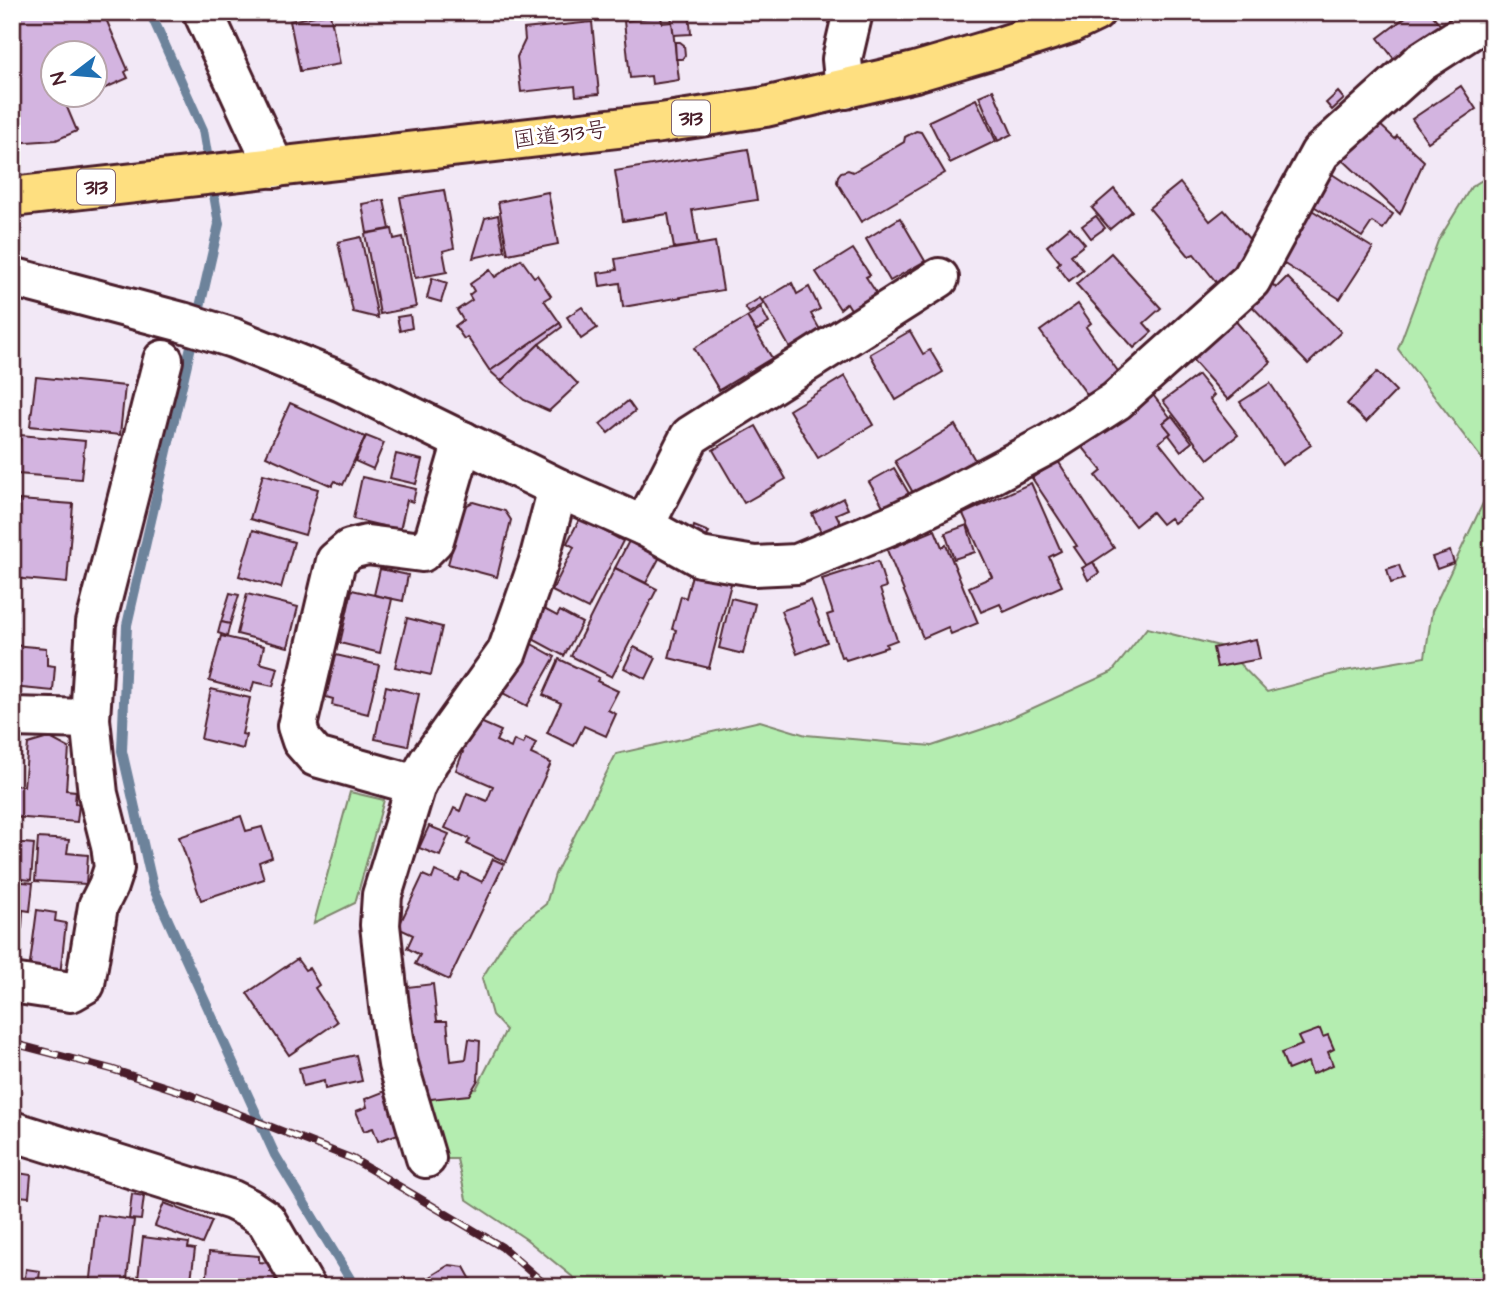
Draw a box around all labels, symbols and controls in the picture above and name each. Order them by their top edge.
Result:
north arrow [38,38,108,108]
text: N [44,69,74,88]
road number: 313 [672,100,710,136]
street label: 国道313号 [511,113,609,157]
road number: 313 [77,170,115,204]

